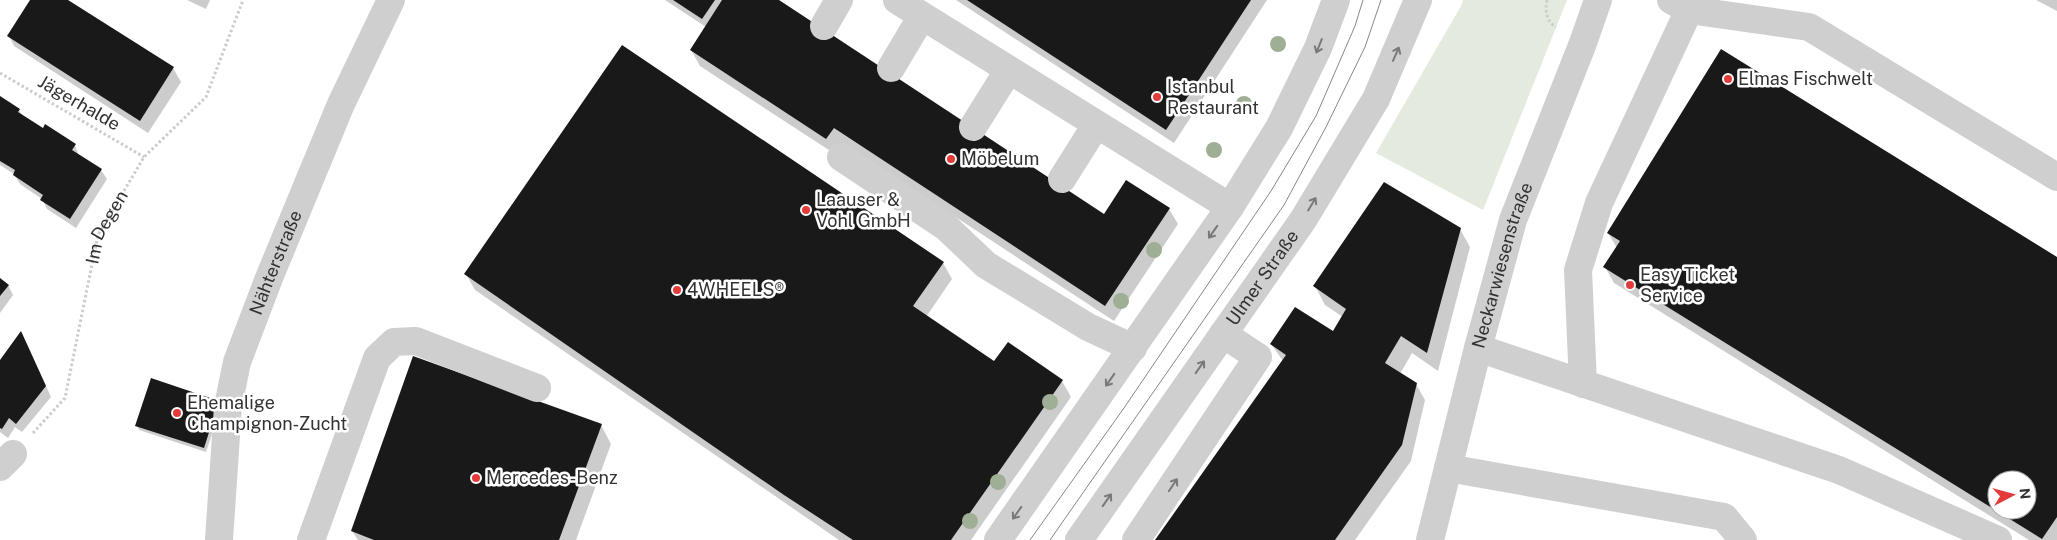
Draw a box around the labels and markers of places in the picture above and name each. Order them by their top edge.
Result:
place label: Elmas Fischwelt [1738,68,1873,89]
marker: Elmas Fischwelt [1722,73,1734,85]
place label: Istanbul Restaurant [1167,76,1259,118]
marker: Istanbul Restaurant [1151,91,1163,103]
place label: Möbelum [961,148,1039,169]
marker: Möbelum [945,153,957,165]
place label: Laauser & Vohl GmbH [816,189,911,231]
marker: Laauser & Vohl GmbH [800,204,812,216]
place label: Easy Ticket Service [1640,264,1735,306]
place label: 4WHEELS® [687,279,784,300]
marker: Easy Ticket Service [1624,279,1636,291]
marker: 4WHEELS® [671,284,683,296]
place label: Ehemalige Champignon-Zucht [187,392,347,434]
marker: Ehemalige Champignon-Zucht [171,407,183,419]
place label: Mercedes-Benz [486,467,618,488]
marker: Mercedes-Benz [470,472,482,484]

